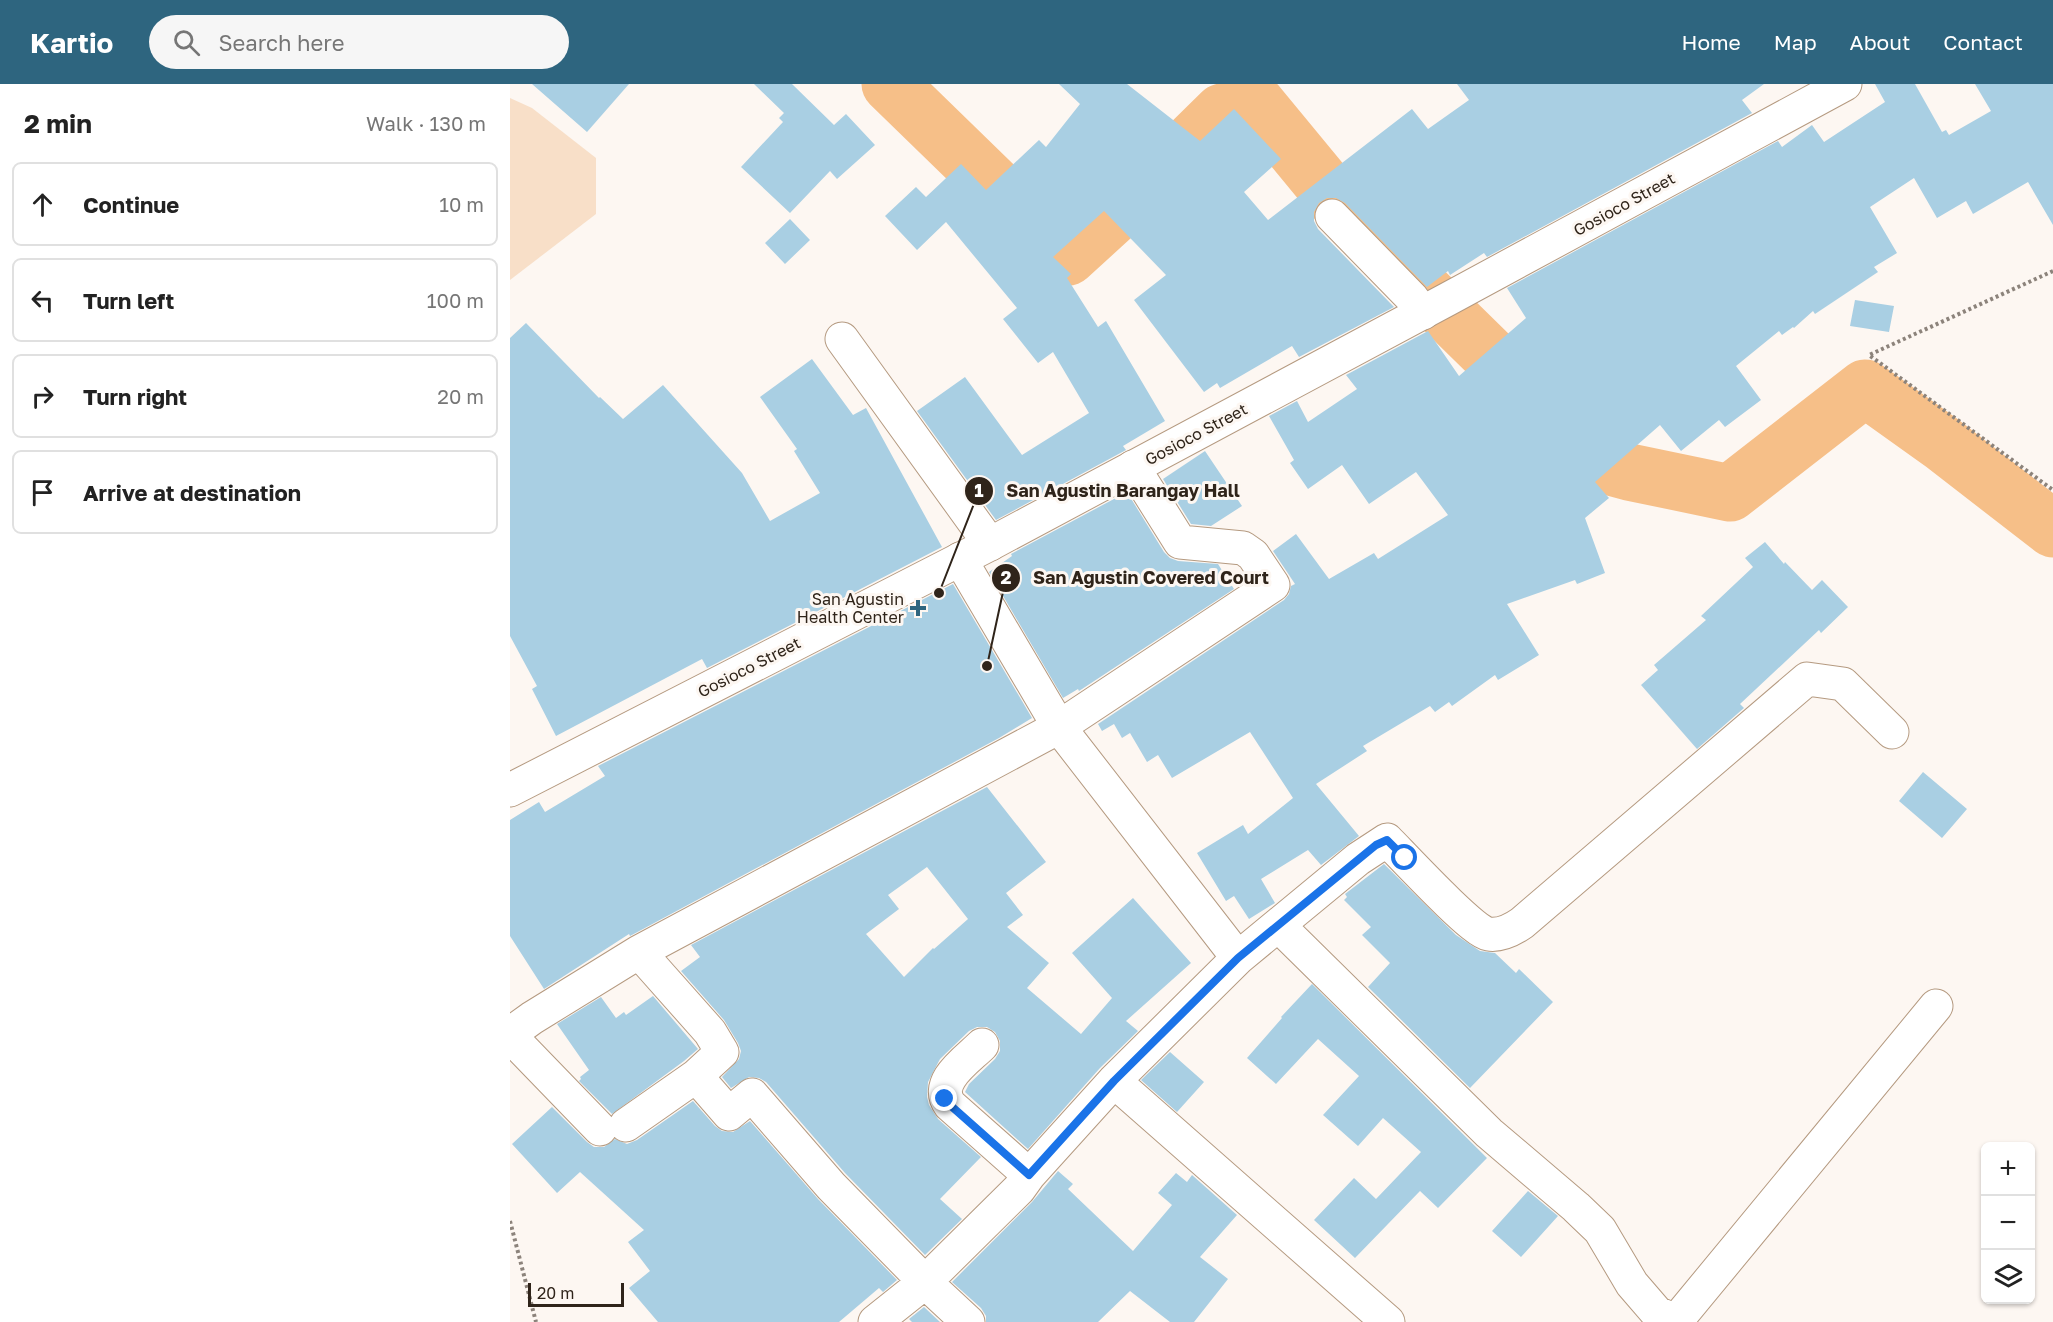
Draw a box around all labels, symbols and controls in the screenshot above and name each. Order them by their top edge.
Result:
search box [149,15,569,69]
text: Kartio [30,26,113,59]
icon: search [170,26,203,59]
text: Search here [218,29,344,56]
text: Home [1681,29,1741,55]
text: Map [1774,29,1817,55]
text: About [1850,29,1910,55]
text: Contact [1943,29,2023,55]
text: 2 min [24,108,92,139]
text: Walk · 130 m [366,111,486,135]
street label: Gosioco Street [1570,168,1678,240]
icon: ahead [26,188,59,221]
text: Continue [83,191,179,218]
text: 10 m [439,192,484,216]
icon: left [26,284,59,317]
text: Turn left [83,287,174,314]
text: 100 m [427,288,484,312]
icon: right [26,380,59,413]
text: Turn right [83,383,187,410]
text: 20 m [437,384,484,408]
street label: Gosioco Street [1141,399,1251,469]
callout: San Agustin Barangay Hall [964,473,1251,509]
icon: arrive [26,476,59,509]
text: Arrive at destination [83,479,301,506]
text: 1 [974,479,984,501]
text: San Agustin Barangay Hall [1006,479,1240,501]
callout: San Agustin Covered Court [991,560,1281,596]
text: 2 [1001,566,1012,588]
text: San Agustin Covered Court [1033,566,1269,588]
place label: San Agustin Health Center [797,589,904,627]
marker: San Agustin Health Center [909,599,927,617]
street label: Gosioco Street [694,632,804,702]
route start [1391,844,1417,870]
route end [931,1085,957,1111]
map controls [1981,1142,2035,1304]
button: + [1981,1142,2035,1196]
button: − [1981,1196,2035,1250]
button: layers [1981,1250,2035,1304]
scale bar [528,1280,624,1308]
text: 20 m [537,1283,574,1303]

